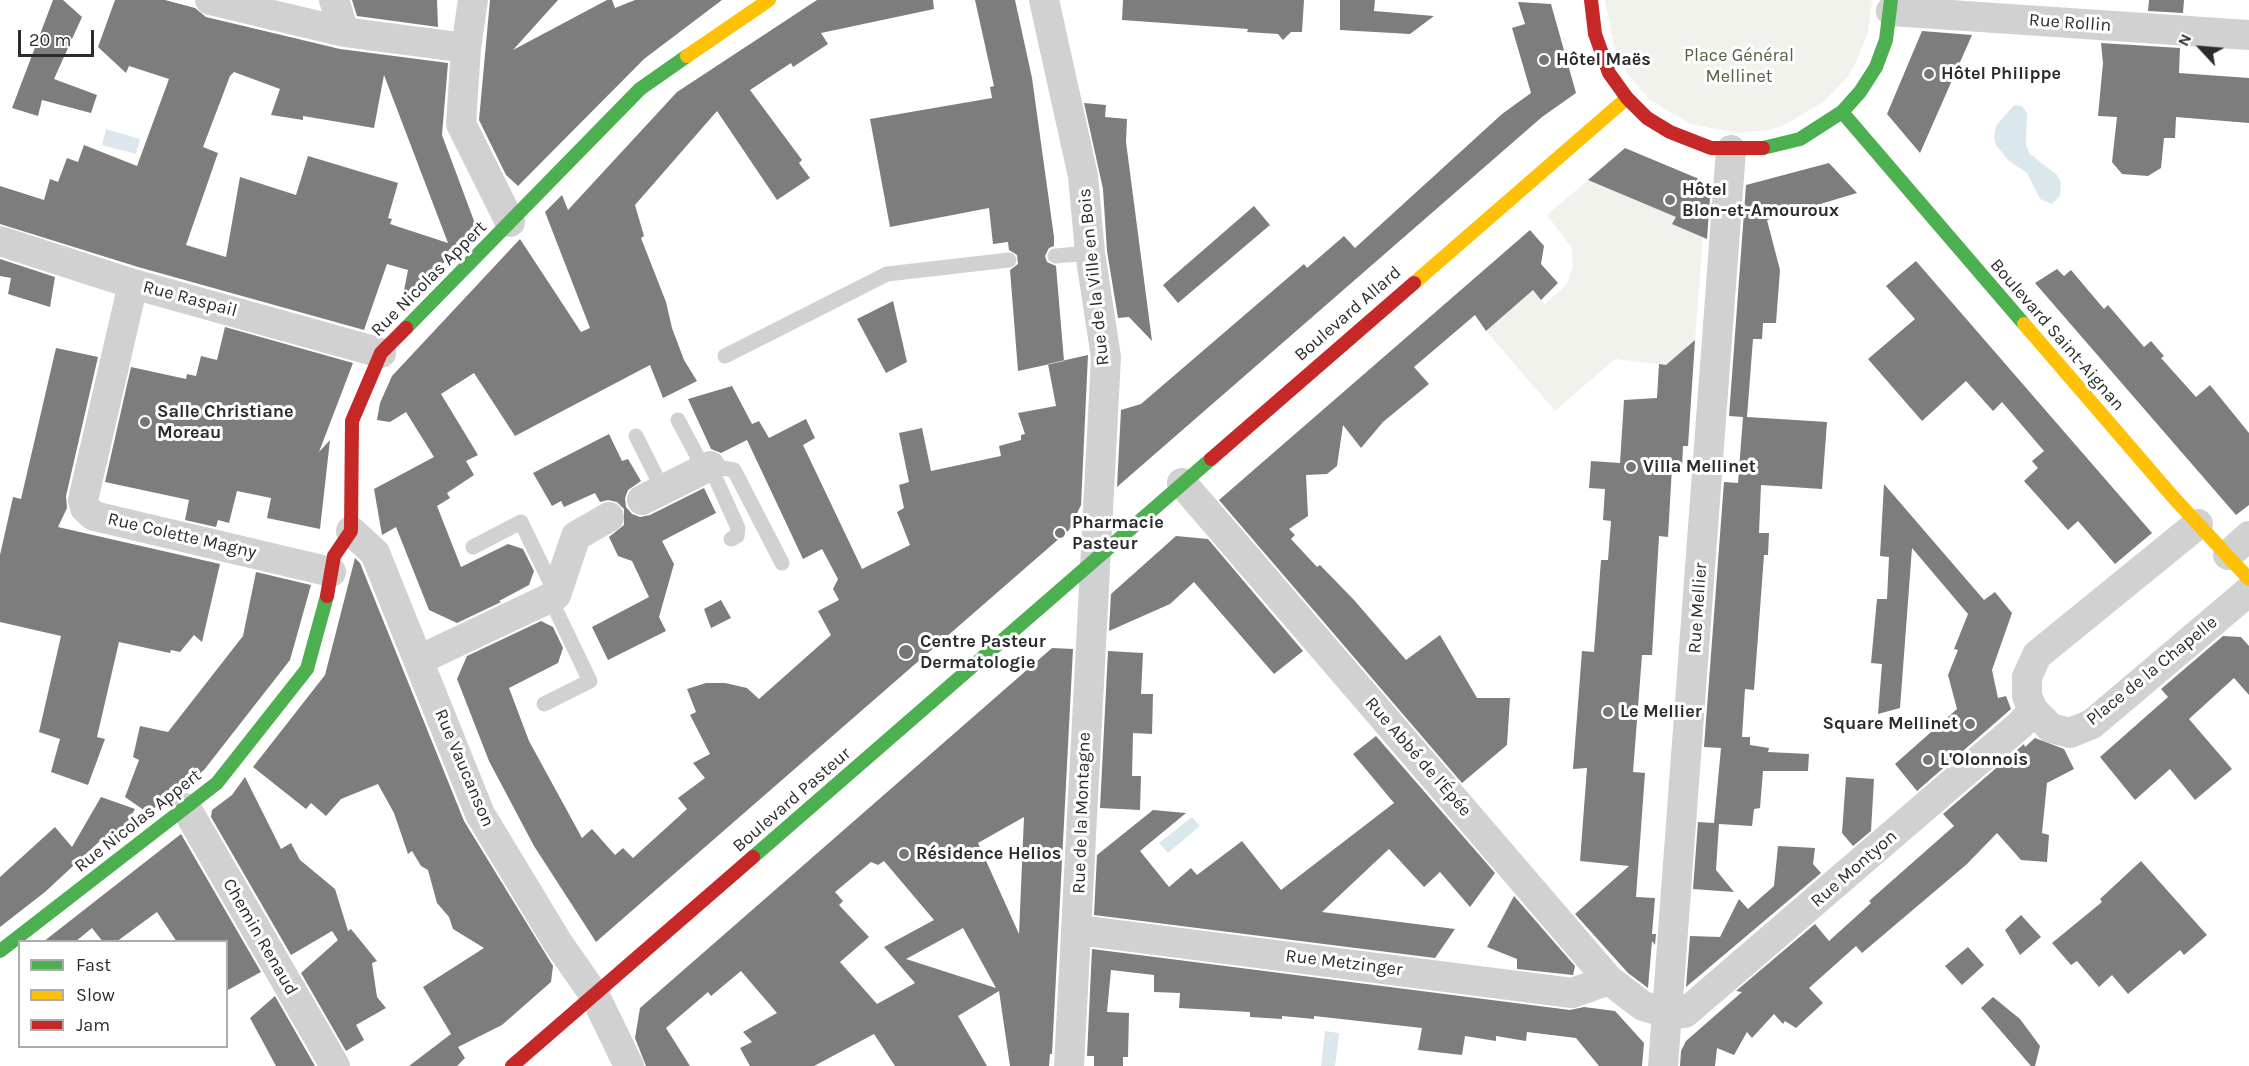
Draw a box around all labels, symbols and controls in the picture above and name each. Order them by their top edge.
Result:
street label: Rue Rollin [2028,9,2112,37]
scale bar [21,18,98,56]
north arrow [2171,18,2231,78]
text: 20 m [29,29,71,51]
text: N [2173,31,2195,49]
park label: Place Général Mellinet [1684,45,1794,88]
place label: Hôtel Maës [1556,49,1651,71]
marker: Hôtel Maës [1537,53,1551,67]
place label: Hôtel Philippe [1941,63,2061,85]
marker: Hôtel Philippe [1922,67,1936,81]
place label: Hôtel Blon-et-Amouroux [1682,179,1839,222]
street label: Rue de la Ville en Bois [1074,187,1114,367]
marker: Hôtel Blon-et-Amouroux [1663,193,1677,207]
street label: Rue Nicolas Appert [367,217,491,341]
street label: Boulevard Saint-Aignan [1985,255,2129,415]
street label: Boulevard Allard [1290,262,1406,366]
street label: Rue Raspail [141,276,239,322]
place label: Salle Christiane Moreau [157,401,293,444]
marker: Salle Christiane Moreau [138,415,152,429]
place label: Villa Mellinet [1643,456,1756,478]
marker: Villa Mellinet [1624,460,1638,474]
street label: Rue Colette Magny [105,508,259,564]
place label: Pharmacie Pasteur [1072,512,1164,554]
marker: Pharmacie Pasteur [1053,526,1067,540]
street label: Rue Mellier [1684,562,1712,654]
street label: Place de la Chapelle [2082,612,2222,730]
place label: Centre Pasteur Dermatologie [920,631,1046,674]
marker: Centre Pasteur Dermatologie [897,643,915,661]
street label: Rue Abbé de l'Épée [1360,693,1476,821]
place label: Le Mellier [1620,701,1702,723]
marker: Le Mellier [1601,705,1615,719]
street label: Rue Vaucanson [429,706,499,830]
place label: Square Mellinet [1823,713,1958,735]
marker: Square Mellinet [1963,717,1977,731]
street label: Rue de la Montagne [1068,732,1096,894]
street label: Boulevard Pasteur [729,743,855,857]
place label: L'Olonnois [1940,749,2028,771]
marker: L'Olonnois [1921,753,1935,767]
street label: Rue Nicolas Appert [70,765,206,877]
street label: Rue Montyon [1806,826,1902,912]
place label: Résidence Helios [916,843,1061,865]
marker: Résidence Helios [897,847,911,861]
street label: Chemin Renaud [218,875,302,999]
legend [18,940,228,1048]
street label: Rue Metzinger [1284,945,1404,981]
text: Fast [76,954,111,976]
text: Slow [76,984,115,1006]
text: Jam [76,1014,110,1036]

